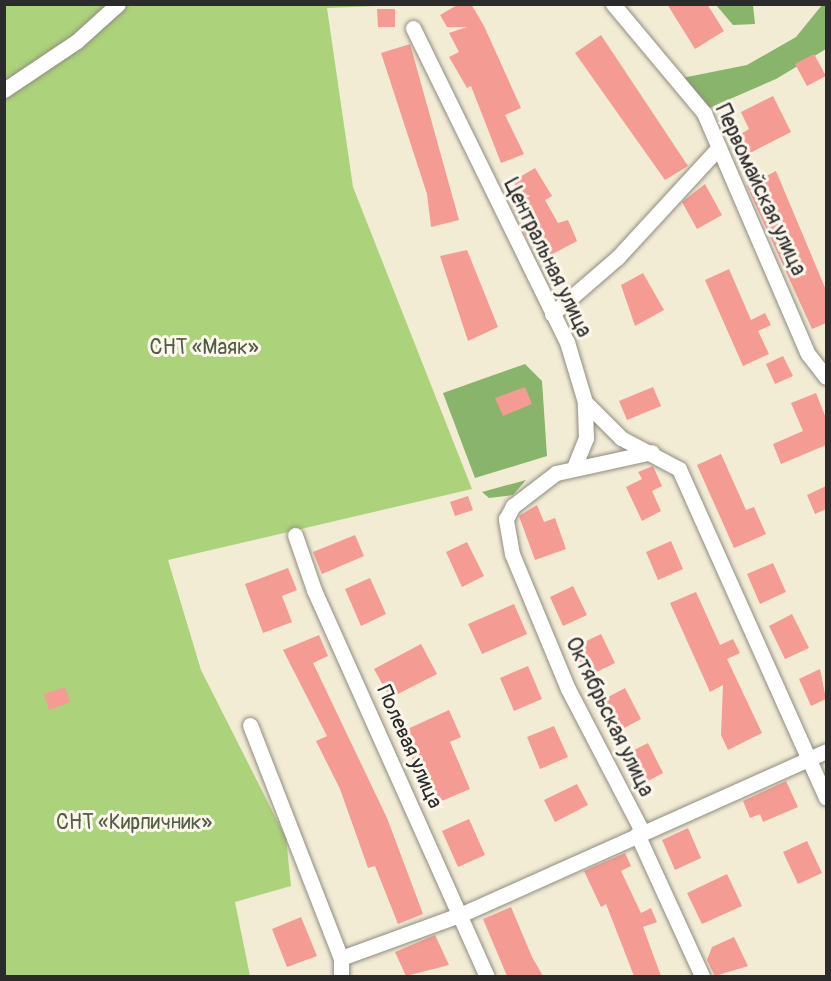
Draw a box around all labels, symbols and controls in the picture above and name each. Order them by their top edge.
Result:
street label: Первомайская улица [709,100,811,280]
street label: Центральная улица [498,174,596,342]
park label: СНТ «Маяк» [149,335,259,361]
street label: Октябрьская улица [559,633,659,801]
street label: Полевая улица [371,682,447,812]
park label: СНТ «Кирпичник» [56,810,212,836]

